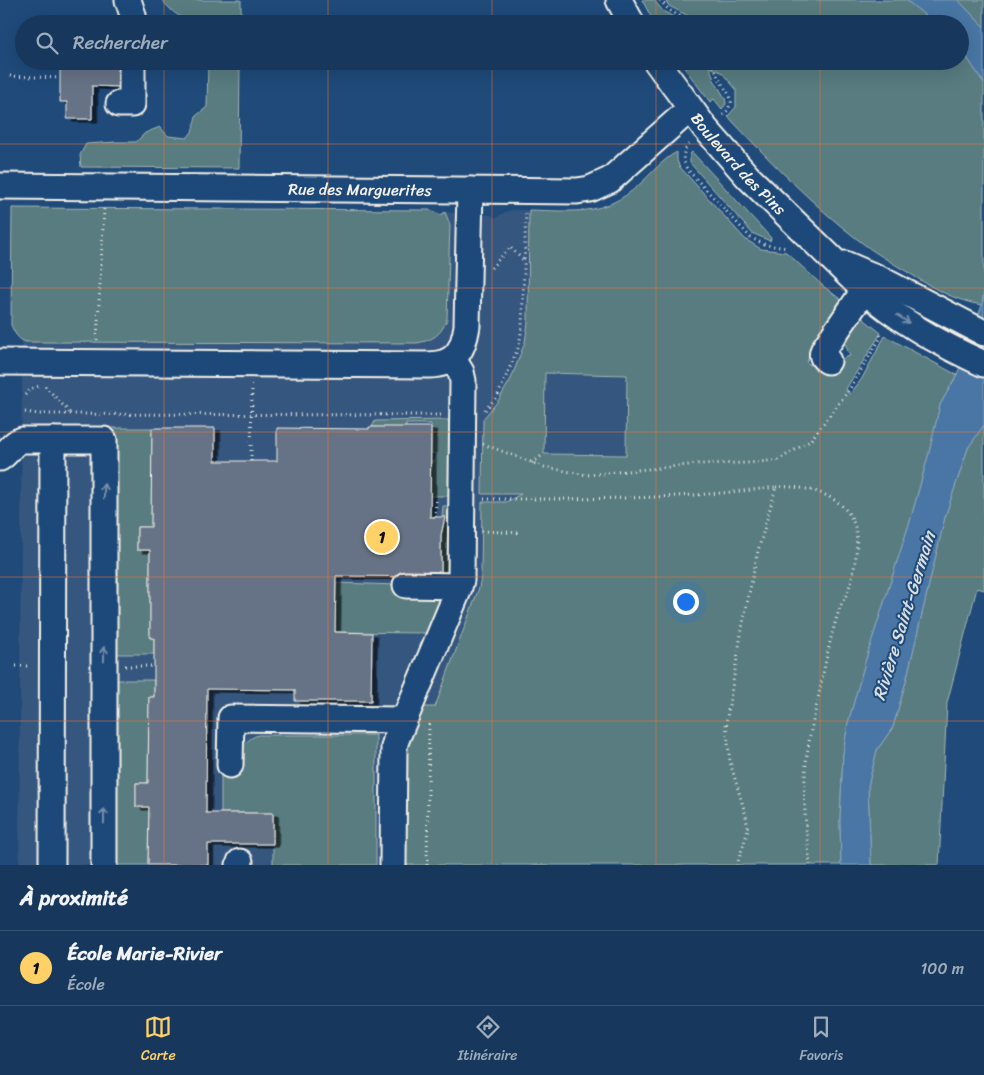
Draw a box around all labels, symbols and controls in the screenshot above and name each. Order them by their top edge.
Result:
search box [15,15,969,70]
text: Rechercher [73,26,168,59]
icon: search [33,29,61,57]
street label: Boulevard des Pins [683,106,794,223]
street label: Rue des Marguerites [288,174,432,205]
one-way arrow [896,314,910,324]
one-way arrow [99,484,109,500]
pin: 1 [366,518,398,556]
water label: Rivière Saint-Germain [863,525,946,705]
your location [673,589,699,615]
one-way arrow [99,646,109,662]
one-way arrow [99,809,109,825]
text: À proximité [20,879,128,917]
text: École Marie-Rivier [67,937,222,970]
text: 1 [33,954,39,983]
text: 100 m [920,954,964,983]
text: École [67,970,105,999]
tab: Carte [141,1013,176,1068]
tab: Itinéraire [458,1013,518,1068]
tab: Favoris [799,1013,843,1068]

